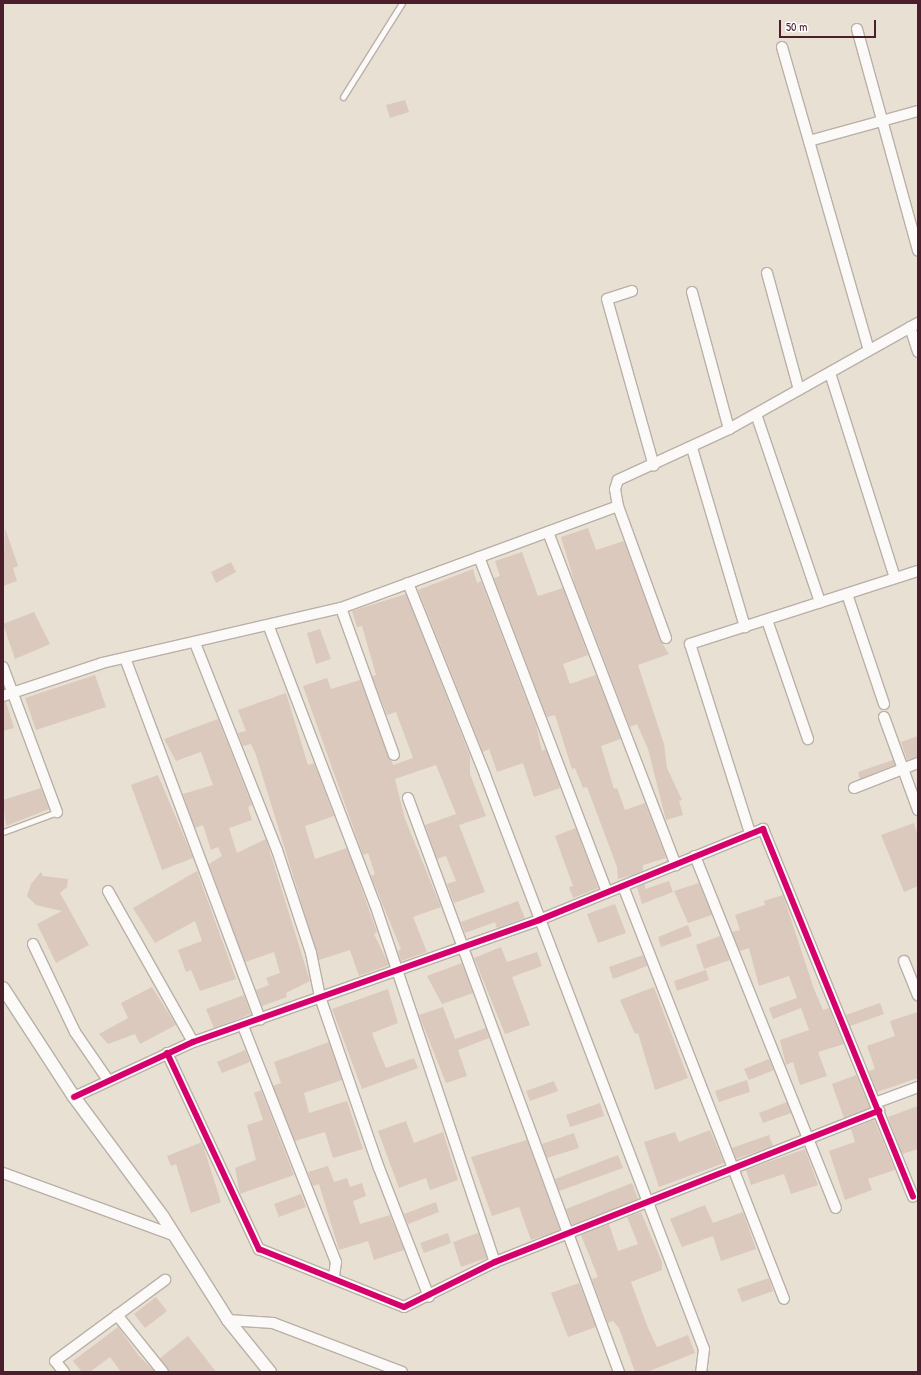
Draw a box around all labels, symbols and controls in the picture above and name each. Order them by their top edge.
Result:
scale bar [781,12,878,38]
text: 50 m [786,18,807,35]

